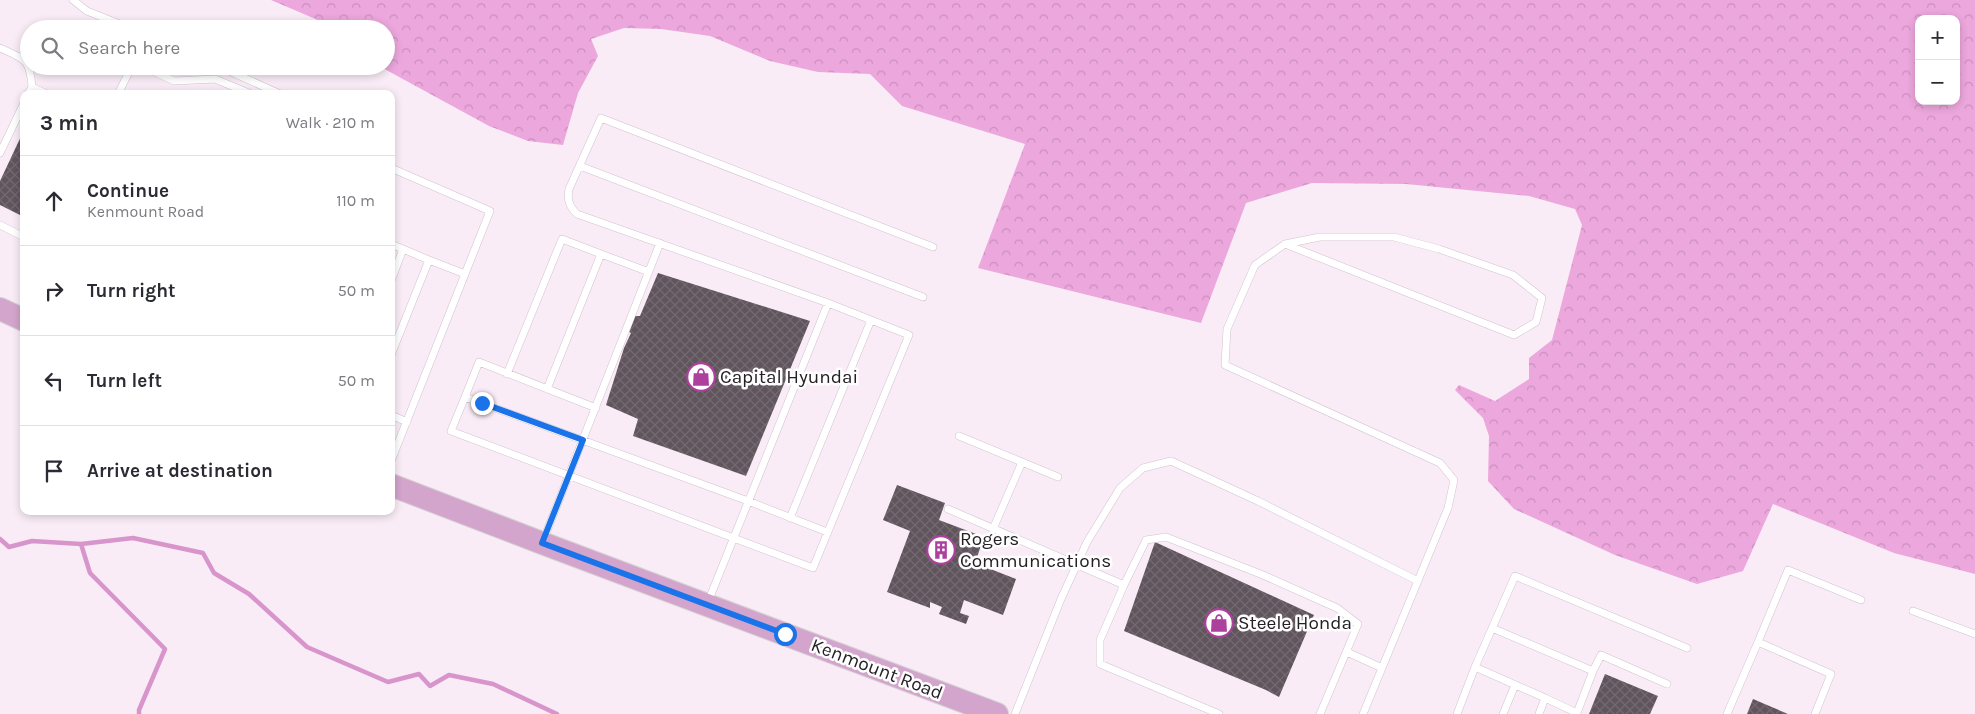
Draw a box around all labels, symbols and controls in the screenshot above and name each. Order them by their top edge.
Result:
map controls [1915,15,1960,105]
button: + [1915,15,1960,60]
search box [20,20,395,75]
icon: search [38,34,66,62]
text: Search here [78,37,180,59]
button: − [1915,60,1960,105]
text: 3 min [40,111,98,135]
text: Walk · 210 m [286,113,375,132]
text: Continue [87,180,169,202]
icon: ahead [40,187,68,215]
text: 110 m [336,191,375,210]
text: Kenmount Road [87,202,204,221]
icon: right [40,277,68,305]
text: Turn right [87,280,176,302]
text: 50 m [338,281,375,300]
shop icon: Capital Hyundai [686,362,716,392]
place label: Capital Hyundai [720,366,858,388]
icon: left [40,367,68,395]
text: Turn left [87,370,162,392]
text: 50 m [338,371,375,390]
route end [471,392,494,415]
icon: arrive [40,457,68,485]
text: Arrive at destination [87,460,273,482]
place label: Rogers Communications [960,528,1111,572]
building icon: Rogers Communications [926,535,956,565]
shop icon: Steele Honda [1204,608,1234,638]
place label: Steele Honda [1238,612,1352,634]
route start [774,623,797,646]
street label: Kenmount Road [808,634,946,704]

